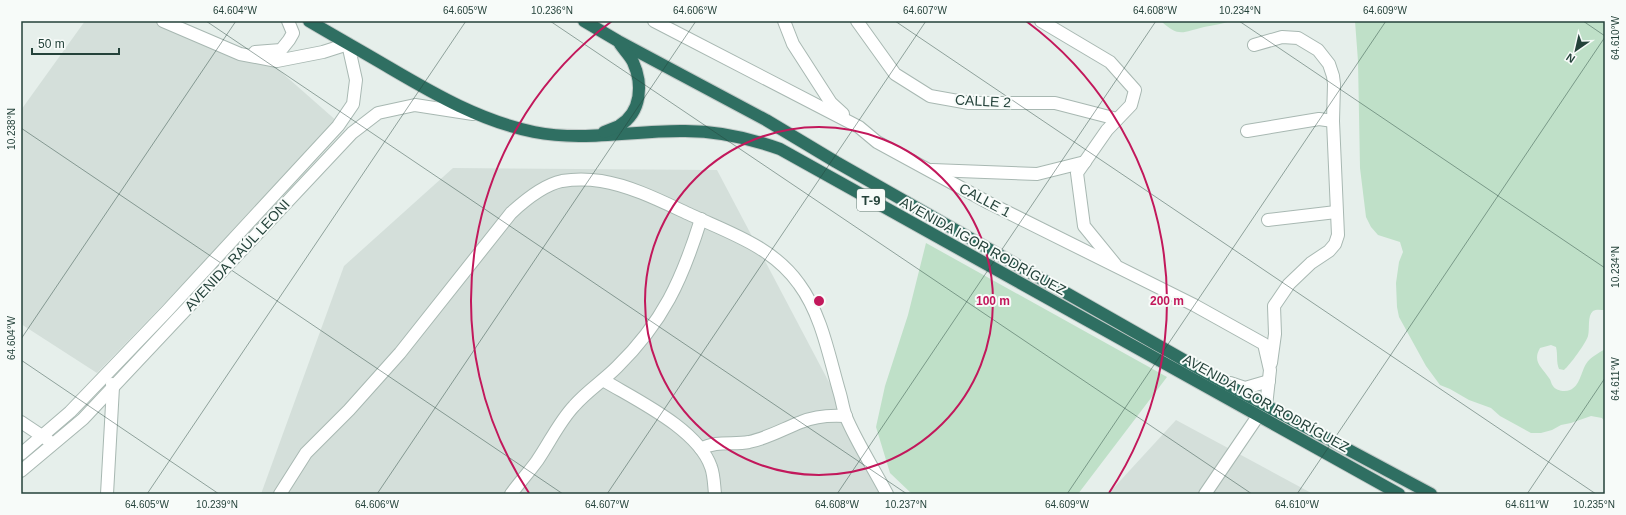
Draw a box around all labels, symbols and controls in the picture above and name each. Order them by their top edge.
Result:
text: 64.604°W [213,5,258,16]
text: 64.605°W [443,5,488,16]
text: 10.236°N [531,5,573,16]
text: 64.606°W [673,5,718,16]
text: 64.607°W [903,5,948,16]
text: 64.608°W [1133,5,1178,16]
text: 10.234°N [1219,5,1261,16]
text: 64.609°W [1363,5,1408,16]
text: 64.610°W [1610,15,1621,60]
scale bar [32,30,119,56]
north arrow [1556,30,1596,70]
text: 50 m [38,37,65,51]
text: N [1564,51,1577,65]
street label: CALLE 2 [955,92,1012,110]
text: 10.238°N [6,108,17,150]
street label: CALLE 1 [957,180,1014,220]
road number: T-9 [857,189,885,211]
street label: AVENIDA IGOR RODRÍGUEZ [897,194,1069,299]
street label: AVENIDA RAÚL LEONI [181,196,293,314]
text: 10.234°N [1610,246,1621,288]
centre of rings [812,294,826,308]
text: 100 m [976,294,1010,308]
text: 200 m [1150,294,1184,308]
text: 64.604°W [6,315,17,360]
street label: AVENIDA IGOR RODRÍGUEZ [1180,351,1352,456]
text: 64.611°W [1610,357,1621,401]
text: 64.605°W [125,499,170,510]
text: 10.239°N [196,499,238,510]
text: 64.606°W [355,499,400,510]
text: 64.607°W [585,499,630,510]
text: 64.608°W [815,499,860,510]
text: 10.237°N [885,499,927,510]
text: 64.609°W [1045,499,1090,510]
text: 64.610°W [1275,499,1320,510]
text: 64.611°W [1505,499,1549,510]
text: 10.235°N [1573,499,1615,510]

